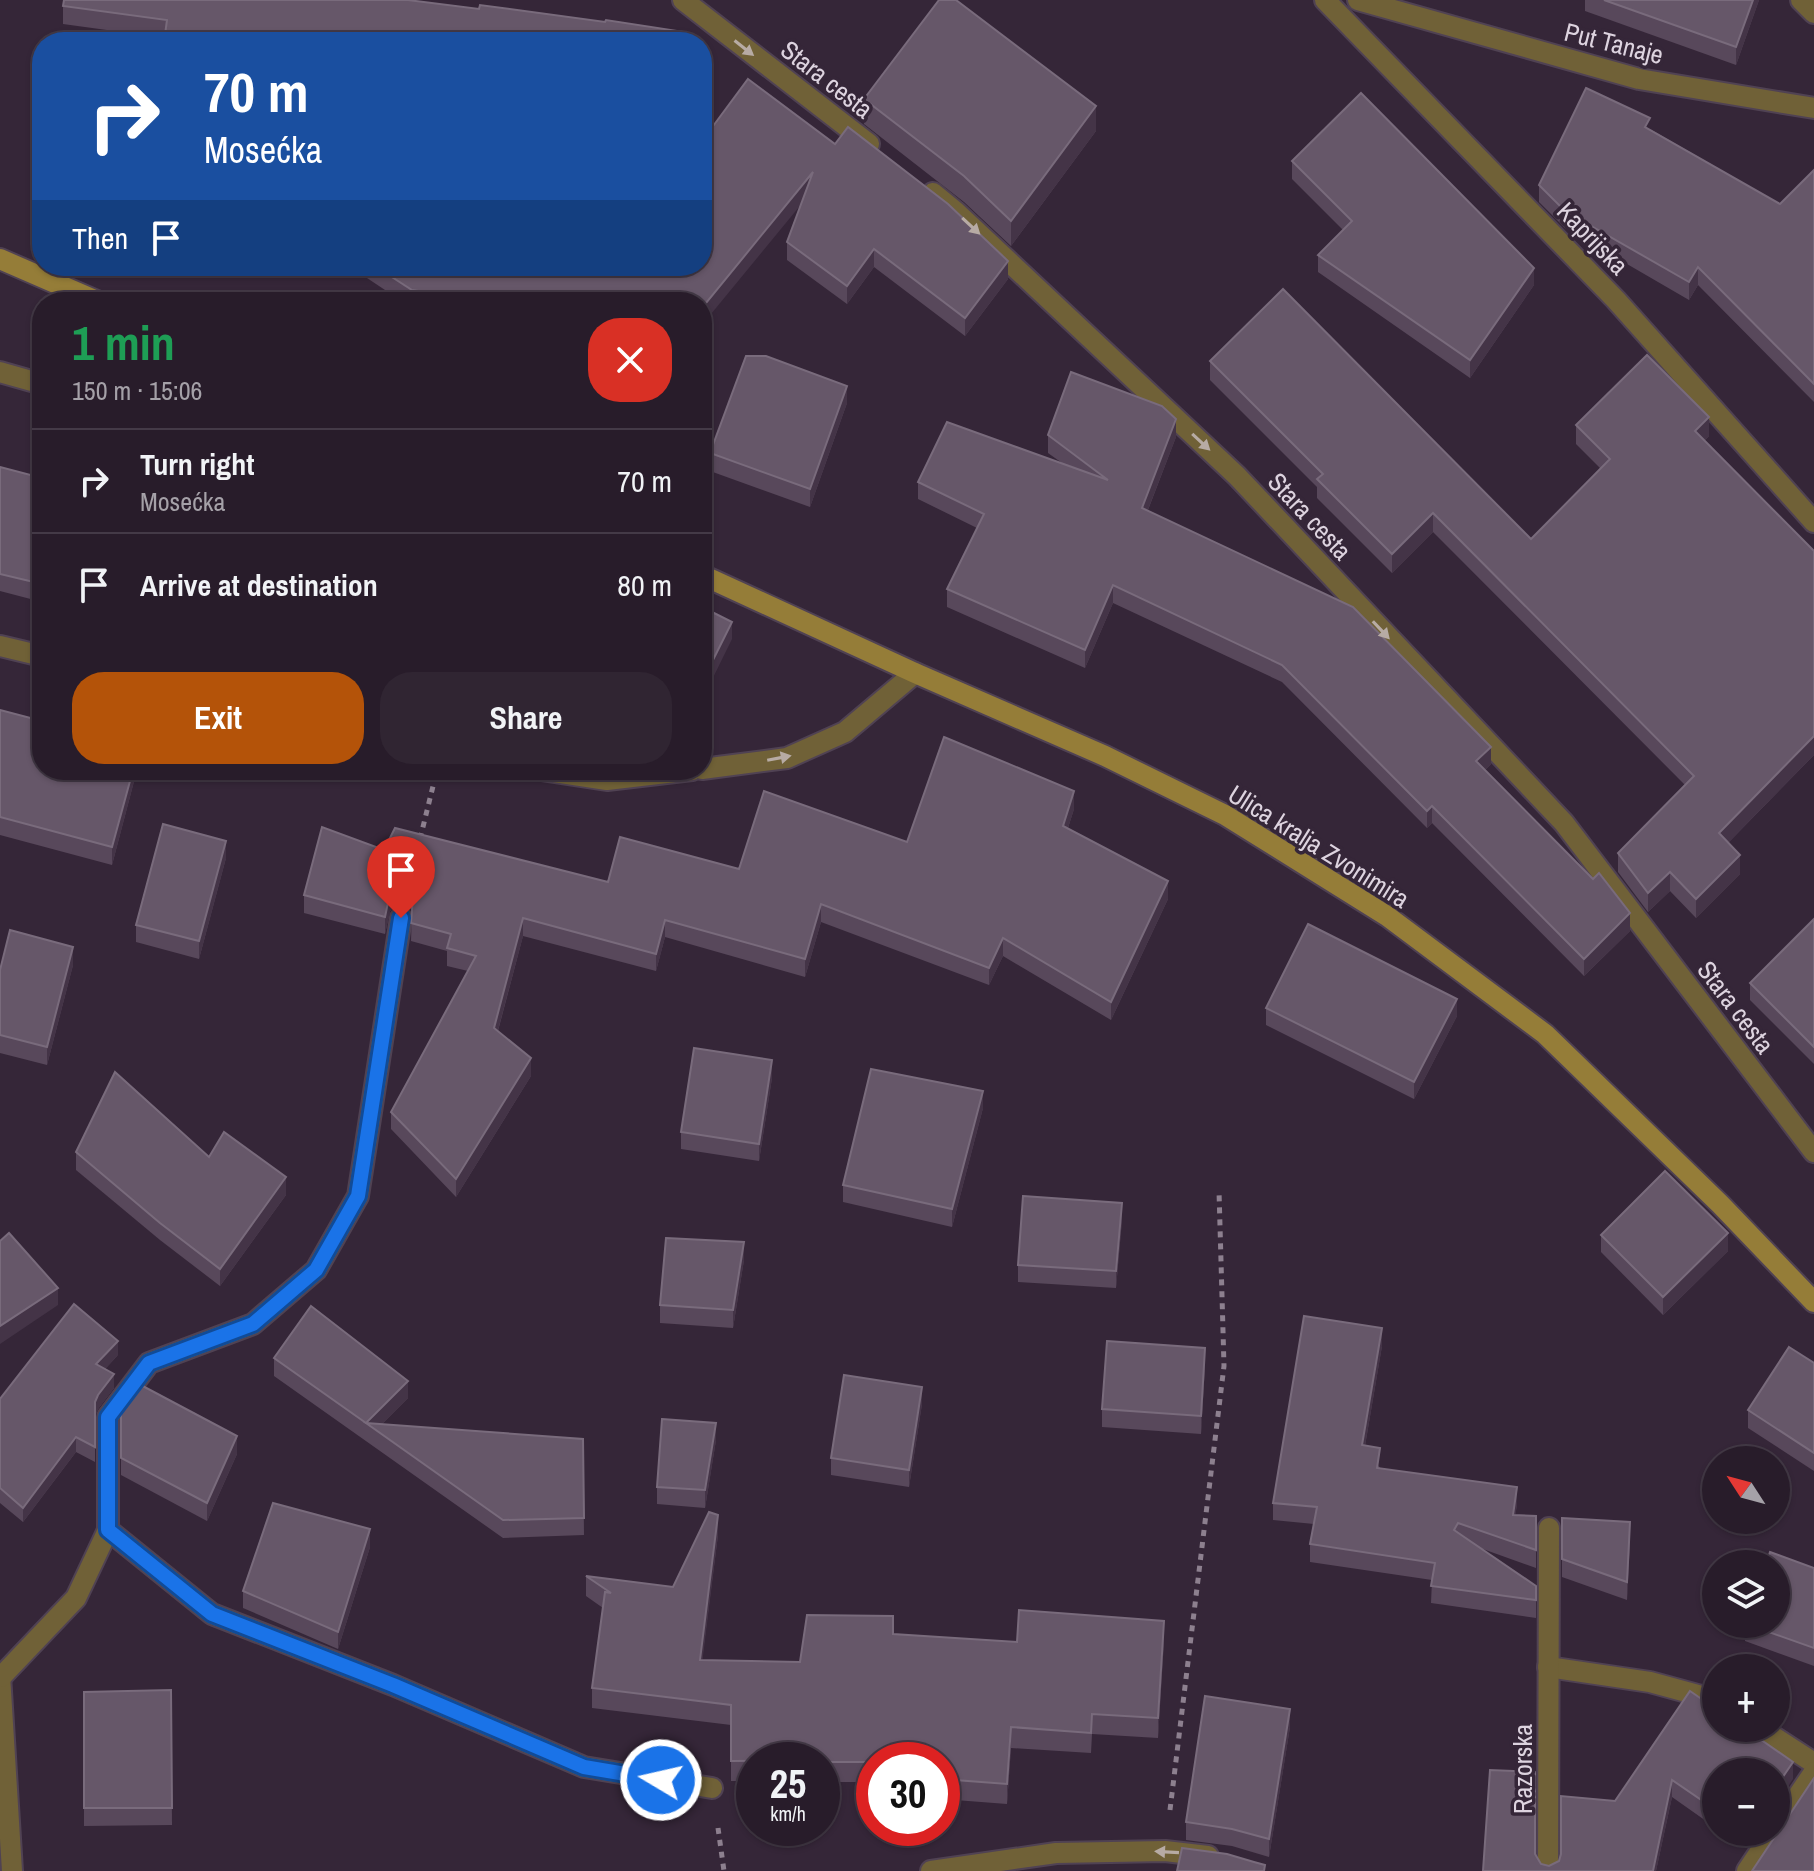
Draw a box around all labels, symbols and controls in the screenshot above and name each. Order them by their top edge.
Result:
street label: Put Tanaje [1561,14,1667,72]
street label: Stara cesta [774,32,880,126]
one-way arrow [734,39,755,55]
text: 70 m [204,54,309,129]
icon: right [72,64,176,168]
text: Mosećka [204,126,322,174]
street label: Kaprijska [1550,194,1637,282]
icon: arrive [144,216,188,260]
one-way arrow [961,216,980,234]
text: Then [72,218,128,258]
text: 1 min [72,310,175,375]
button: close [588,318,672,402]
text: 150 m · 15:06 [72,373,202,408]
one-way arrow [1191,433,1210,451]
text: Turn right [140,444,254,484]
icon: right [72,459,116,503]
text: 70 m [617,461,672,501]
street label: Stara cesta [1260,465,1360,567]
text: Mosećka [140,484,225,519]
icon: arrive [72,563,116,607]
text: Arrive at destination [140,565,378,605]
text: 80 m [617,565,672,605]
one-way arrow [1372,620,1390,639]
button: Exit [72,672,364,764]
button: Share [380,672,672,764]
one-way arrow [767,752,792,764]
street label: Ulica kralja Zvonimira [1222,776,1416,916]
pin [367,836,435,918]
icon: arrive [379,848,423,892]
street label: Stara cesta [1690,953,1783,1061]
north arrow [1702,1446,1790,1534]
map controls [1702,1446,1790,1846]
button: layers [1702,1550,1790,1638]
button: + [1702,1654,1790,1742]
street label: Razorska [1505,1724,1540,1814]
position arrow [619,1738,703,1822]
speed limit sign: 30 [856,1742,960,1846]
text: 25 [770,1757,806,1810]
button: − [1702,1758,1790,1846]
text: km/h [770,1800,806,1827]
one-way arrow [1154,1845,1179,1858]

